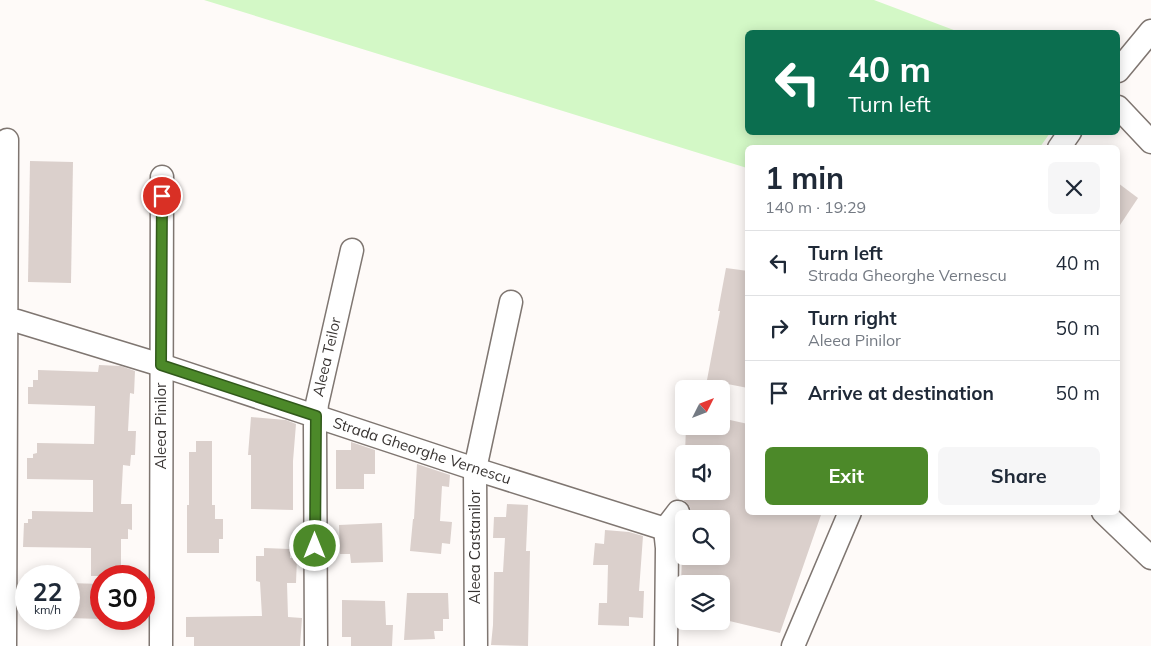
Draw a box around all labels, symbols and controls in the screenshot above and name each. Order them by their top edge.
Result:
text: 40 m [848,47,931,91]
icon: left [765,50,830,115]
text: Turn left [848,90,931,118]
text: 1 min [765,159,844,197]
button: close [1048,162,1100,214]
pin [141,175,183,217]
icon: arrive [148,182,176,210]
text: 140 m · 19:29 [765,197,866,217]
text: Turn left [808,241,883,265]
icon: left [765,249,793,277]
text: 40 m [1056,251,1100,275]
text: Strada Gheorghe Vernescu [808,265,1007,285]
text: Turn right [808,306,897,330]
icon: right [765,314,793,342]
street label: Aleea Teilor [308,315,345,399]
text: 50 m [1056,316,1100,340]
text: Aleea Pinilor [808,330,901,350]
icon: arrive [765,379,793,407]
north arrow [675,380,730,435]
map controls [675,380,730,630]
text: Arrive at destination [808,381,994,405]
text: 50 m [1056,381,1100,405]
street label: Aleea Pinilor [151,382,170,470]
street label: Strada Gheorghe Vernescu [331,413,514,488]
button: sound [675,445,730,500]
button: Exit [765,447,928,505]
button: Share [938,447,1100,505]
street label: Aleea Castanilor [465,489,484,604]
button: search [675,510,730,565]
position arrow [288,519,340,571]
speed limit sign: 30 [90,565,155,630]
button: layers [675,575,730,630]
text: 22 [32,576,63,607]
text: km/h [34,602,61,617]

